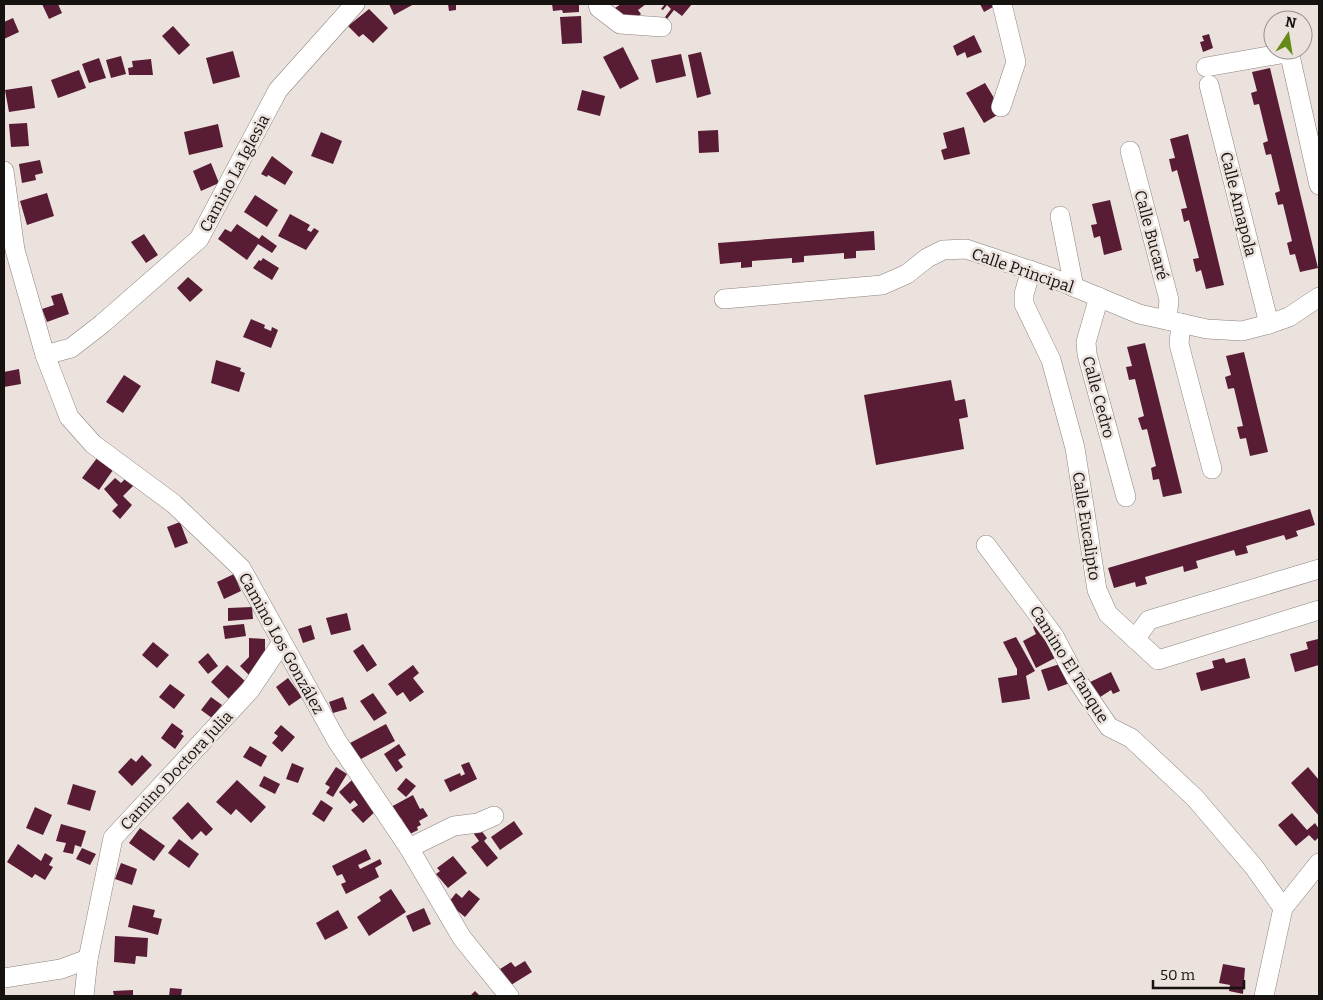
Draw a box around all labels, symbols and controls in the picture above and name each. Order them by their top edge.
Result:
north arrow [1263,10,1313,60]
text: N [1284,13,1298,32]
street label: Camino La Iglesia [195,111,274,235]
street label: Calle Amapola [1216,150,1261,258]
street label: Calle Bucaré [1130,188,1173,282]
street label: Calle Principal [969,244,1077,297]
street label: Calle Cedro [1078,354,1119,440]
street label: Calle Eucalipto [1069,470,1104,582]
street label: Camino Los González [235,569,328,717]
street label: Camino El Tanque [1026,602,1113,726]
street label: Camino Doctora Julia [116,707,237,834]
scale bar [1153,958,1244,990]
text: 50 m [1160,966,1196,984]

